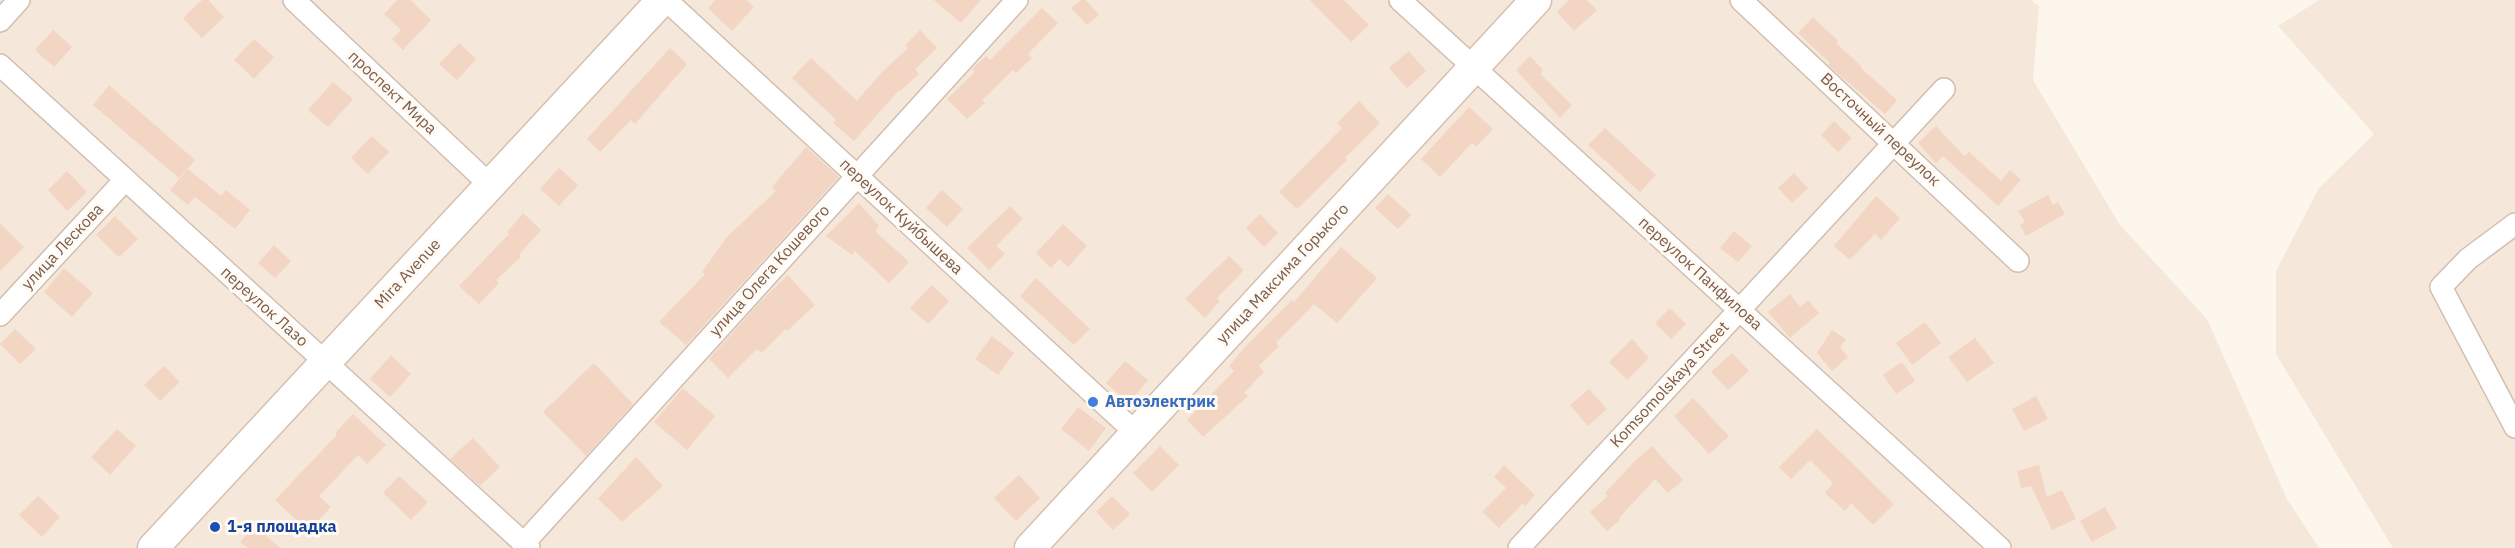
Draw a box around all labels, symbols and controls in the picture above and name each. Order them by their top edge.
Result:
street label: проспект Мира [344,47,440,139]
street label: Восточный переулок [1816,69,1944,191]
street label: переулок Куйбышева [835,155,967,279]
street label: улица Лескова [18,200,108,294]
street label: улица Максима Горького [1213,200,1353,348]
street label: улица Олега Кошевого [706,201,834,341]
street label: переулок Панфилова [1634,213,1766,335]
street label: Mira Avenue [371,235,445,313]
street label: переулок Лазо [216,263,312,351]
street label: Komsomolskaya Street [1607,318,1733,452]
place label: Автоэлектрик [1105,392,1215,412]
marker: Автоэлектрик [1086,395,1100,409]
place label: 1-я площадка [227,517,337,537]
marker: 1-я площадка [208,520,222,534]

